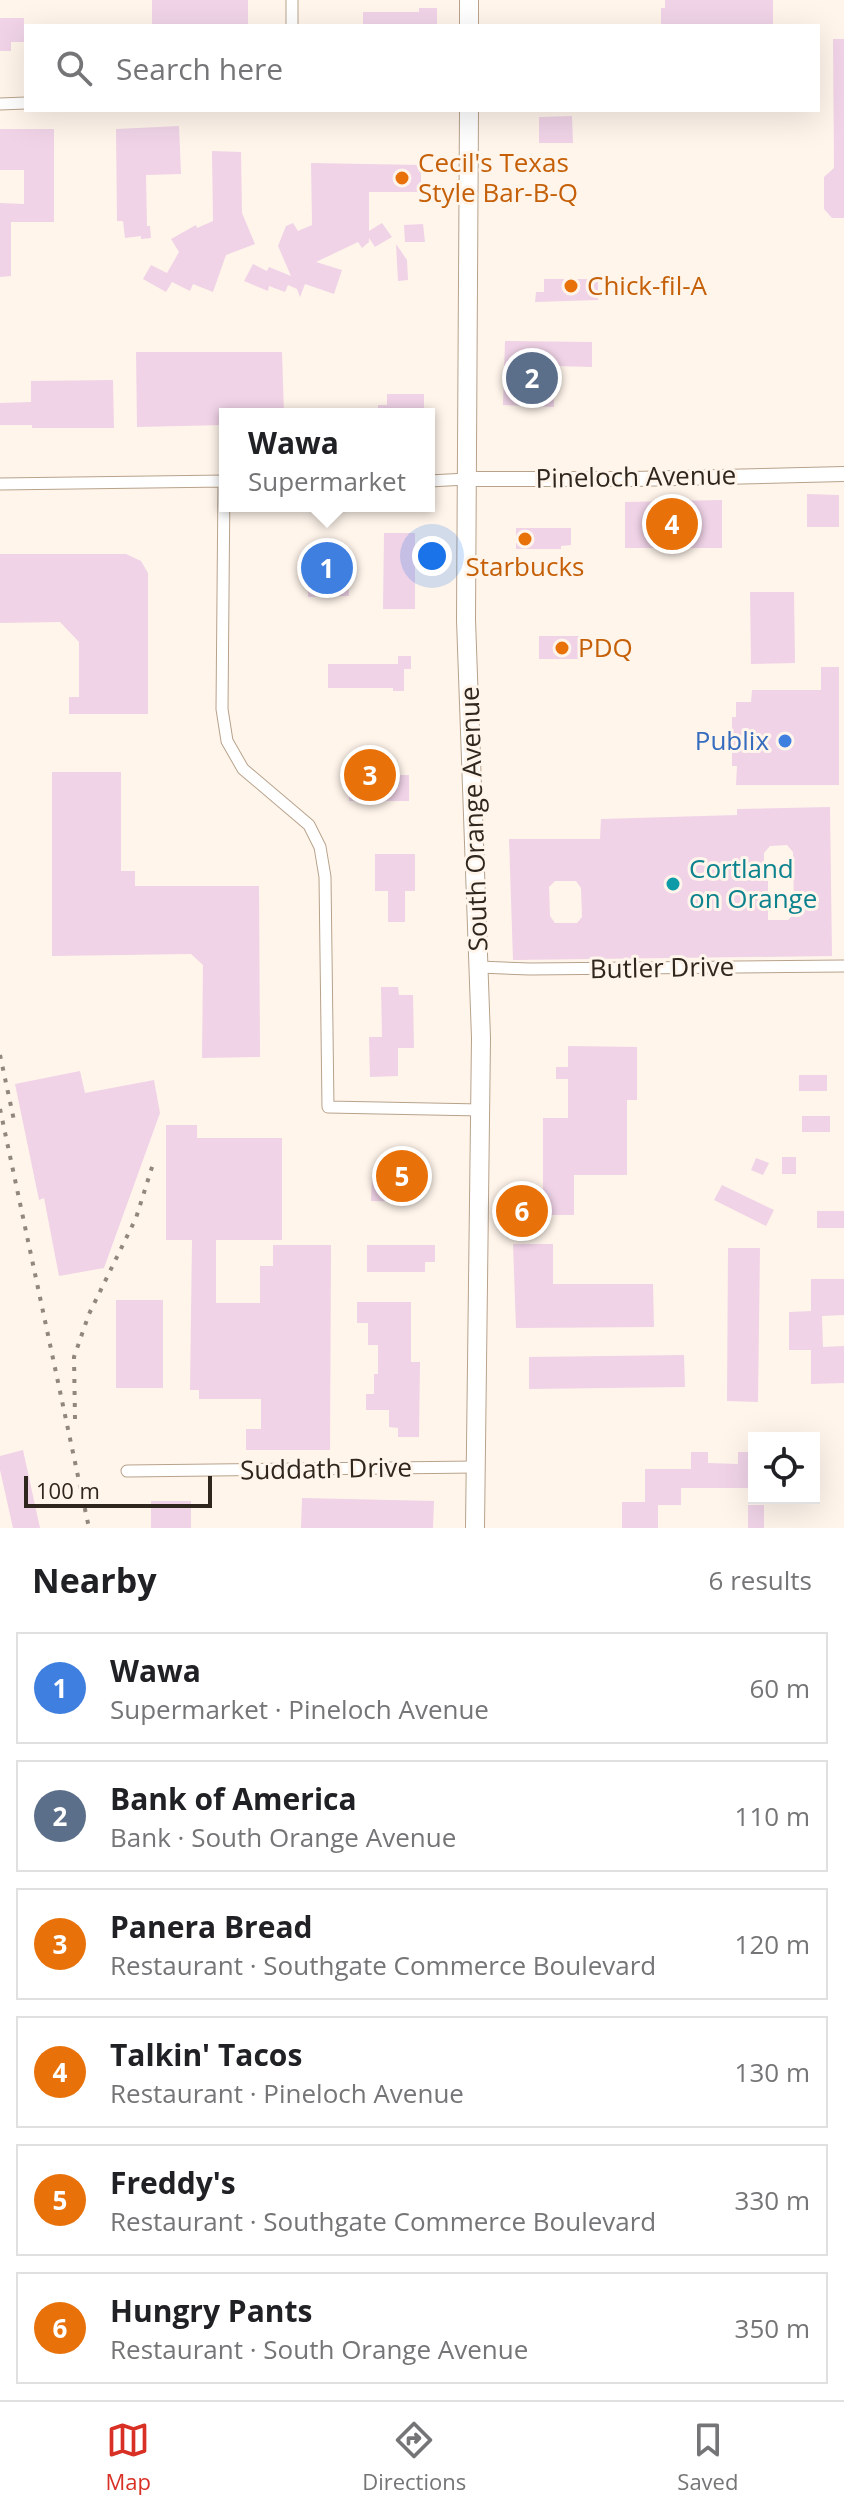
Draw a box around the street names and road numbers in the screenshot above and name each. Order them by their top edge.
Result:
street label: Pineloch Avenue [535,456,737,496]
street label: South Orange Avenue [450,686,496,952]
street label: Butler Drive [590,948,734,986]
street label: Suddath Drive [240,1449,412,1487]

